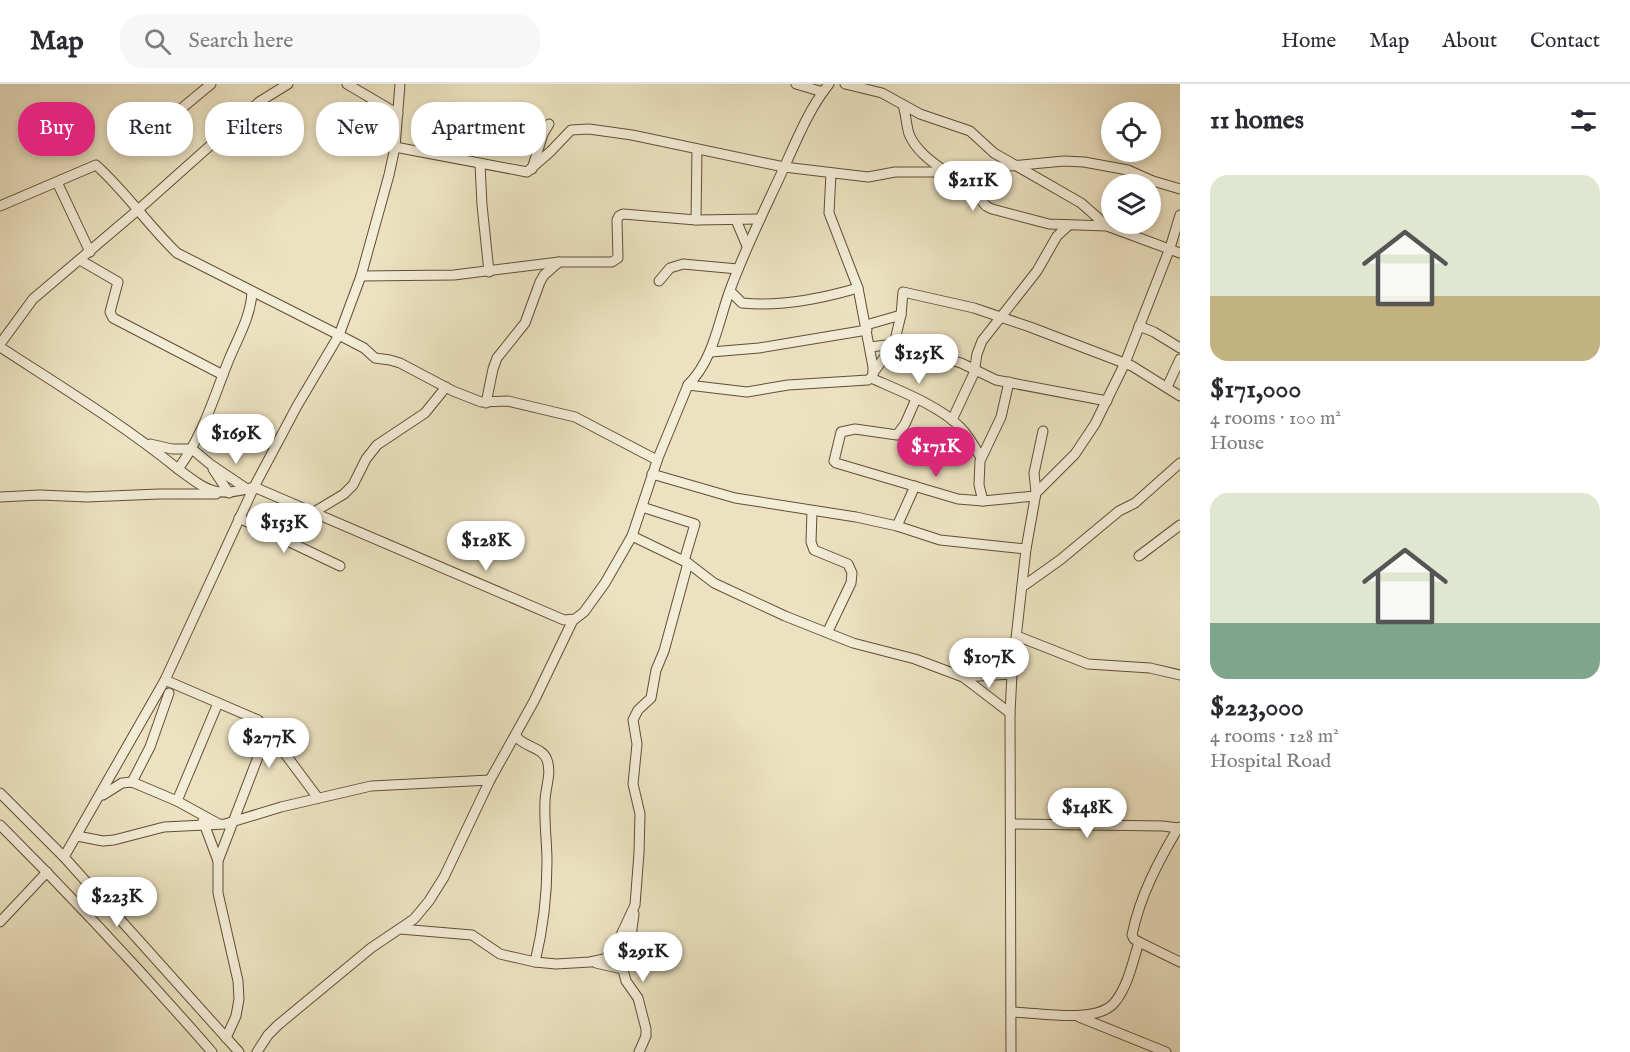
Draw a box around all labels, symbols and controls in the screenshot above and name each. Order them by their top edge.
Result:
search box [120,14,540,68]
text: Map [30,24,84,59]
icon: search [141,25,174,58]
text: Search here [189,27,293,55]
text: Home [1281,28,1336,55]
text: Map [1369,28,1409,55]
text: About [1442,28,1497,55]
text: Contact [1530,28,1600,55]
chip: Buy [18,102,95,156]
chip: Rent [107,102,193,156]
chip: Filters [205,102,304,156]
chip: New [316,102,399,156]
chip: Apartment [411,102,546,156]
map controls [1101,102,1161,234]
button: locate [1101,102,1161,162]
text: 11 homes [1210,104,1304,137]
icon: filters [1567,104,1600,137]
pin: $211K [931,161,1015,212]
text: $211K [948,168,998,193]
button: layers [1101,174,1161,234]
icon: home [1351,214,1459,322]
pin: $125K [877,334,961,385]
text: $125K [894,341,944,366]
text: $171,000 [1210,373,1301,406]
text: 4 rooms · 100 m² [1210,406,1341,431]
pin: $169K [194,414,278,465]
text: $169K [211,421,261,446]
pin: $171K [894,427,978,478]
text: House [1210,431,1264,456]
text: $171K [911,434,961,459]
pin: $153K [242,503,326,554]
text: $153K [260,510,308,535]
pin: $128K [444,521,528,572]
text: $128K [461,528,511,553]
icon: home [1351,532,1459,640]
pin: $107K [947,638,1031,689]
text: $107K [963,645,1015,670]
text: $223,000 [1210,691,1304,724]
pin: $277K [227,718,311,769]
text: 4 rooms · 128 m² [1210,724,1339,749]
text: $277K [242,725,296,750]
text: Hospital Road [1210,749,1331,774]
pin: $148K [1045,788,1129,839]
text: $148K [1062,795,1112,820]
pin: $223K [75,877,159,928]
text: $223K [91,884,143,909]
pin: $291K [601,932,685,983]
text: $291K [617,939,669,964]

